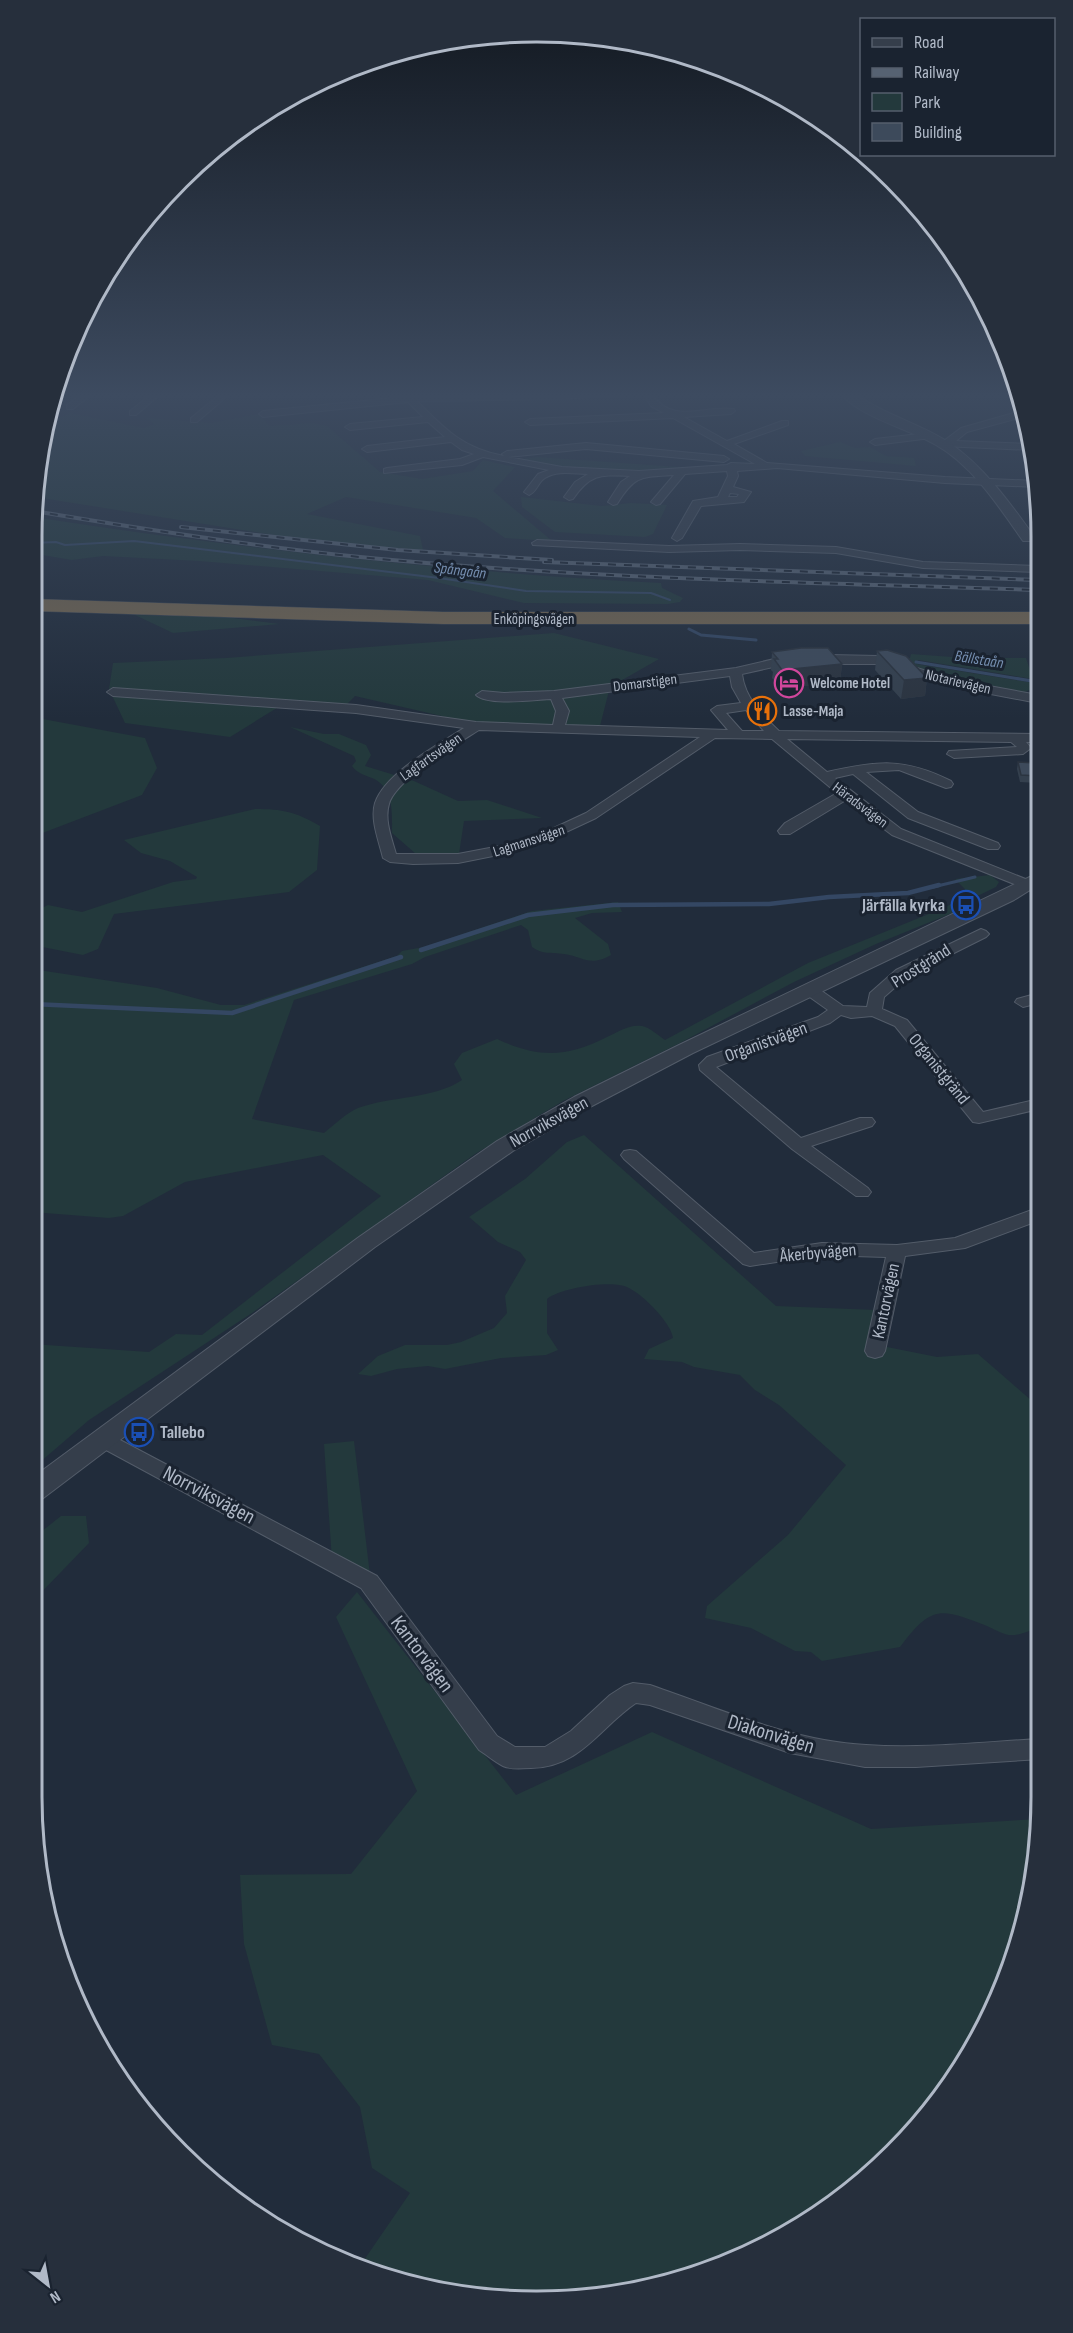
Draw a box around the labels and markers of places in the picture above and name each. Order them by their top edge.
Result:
hotel icon: Welcome Hotel [773,667,805,699]
place label: Welcome Hotel [810,674,890,693]
restaurant icon: Lasse-Maja [746,695,778,727]
place label: Lasse-Maja [783,702,843,721]
bus stop icon: Järfälla kyrka [950,889,982,921]
place label: Järfälla kyrka [861,895,945,916]
bus stop icon: Tallebo [123,1416,155,1448]
place label: Tallebo [160,1422,205,1443]

